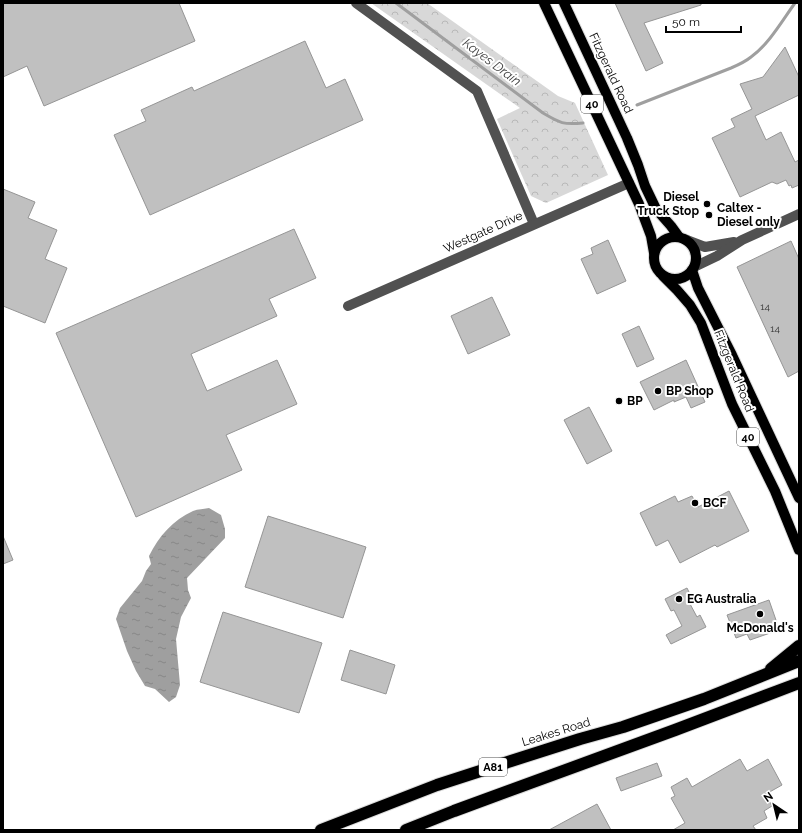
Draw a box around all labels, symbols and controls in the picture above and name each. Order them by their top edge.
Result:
scale bar [666,8,741,34]
text: 50 m [672,15,700,29]
street label: Fitzgerald Road [586,31,636,115]
water label: Kayes Drain [460,35,524,89]
road number: 40 [581,95,603,113]
place label: Diesel Truck Stop [637,190,699,218]
marker: Diesel Truck Stop [702,199,712,209]
place label: Caltex - Diesel only [717,201,780,229]
street label: Westgate Drive [441,208,525,256]
marker: Caltex - Diesel only [704,210,714,220]
house number: 14 [760,301,770,312]
house number: 14 [770,323,780,334]
street label: Fitzgerald Road [711,328,757,414]
place label: BP Shop [666,384,714,398]
marker: BP Shop [653,386,663,396]
place label: BP [627,394,643,408]
marker: BP [614,396,624,406]
road number: 40 [737,428,759,446]
place label: BCF [703,496,726,510]
marker: BCF [690,498,700,508]
place label: EG Australia [687,592,757,606]
marker: EG Australia [674,594,684,604]
marker: McDonald's [755,609,765,619]
place label: McDonald's [726,621,794,635]
street label: Leakes Road [520,715,592,749]
road number: A81 [479,758,507,776]
north arrow [754,785,794,825]
text: N [761,789,776,805]

